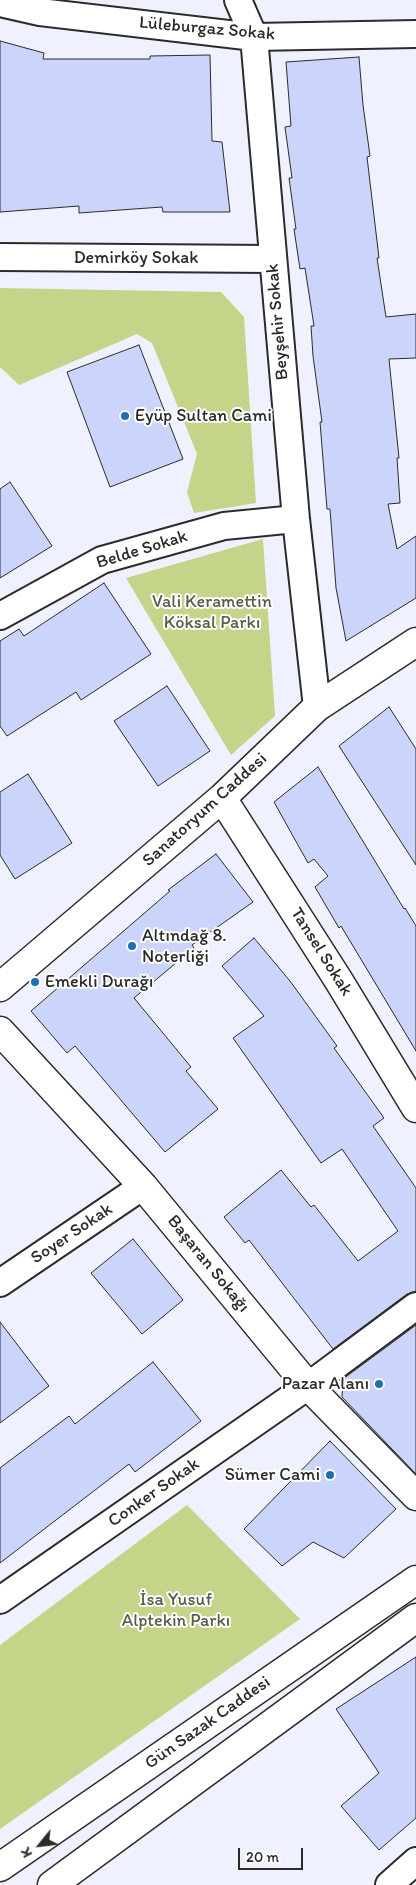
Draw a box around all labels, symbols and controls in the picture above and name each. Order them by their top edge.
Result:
street label: Lüleburgaz Sokak [138,12,276,46]
street label: Demirköy Sokak [74,247,198,269]
street label: Beyşehir Sokak [262,263,294,381]
place label: Eyüp Sultan Cami [135,405,272,427]
marker: Eyüp Sultan Cami [119,410,131,422]
street label: Belde Sokak [94,526,190,574]
park label: Vali Keramettin Köksal Parkı [152,591,272,634]
street label: Sanatoryum Caddesi [138,748,272,872]
street label: Tansel Sokak [285,904,357,1000]
place label: Altındağ 8. Noterliği [142,925,227,968]
marker: Altındağ 8. Noterliği [126,940,138,952]
place label: Emekli Durağı [45,971,153,993]
marker: Emekli Durağı [29,976,41,988]
street label: Soyer Sokak [27,1199,117,1269]
street label: Başaran Sokağı [162,1211,254,1317]
place label: Pazar Alanı [282,1373,369,1395]
marker: Pazar Alanı [373,1378,385,1390]
street label: Conker Sokak [104,1454,204,1532]
place label: Sümer Cami [225,1464,320,1486]
marker: Sümer Cami [324,1469,336,1481]
park label: İsa Yusuf Alptekin Parkı [122,1589,230,1632]
street label: Gün Sazak Caddesi [141,1672,275,1774]
north arrow [15,1820,65,1870]
scale bar [241,1838,306,1870]
text: K [17,1844,36,1861]
text: 20 m [246,1848,279,1866]

